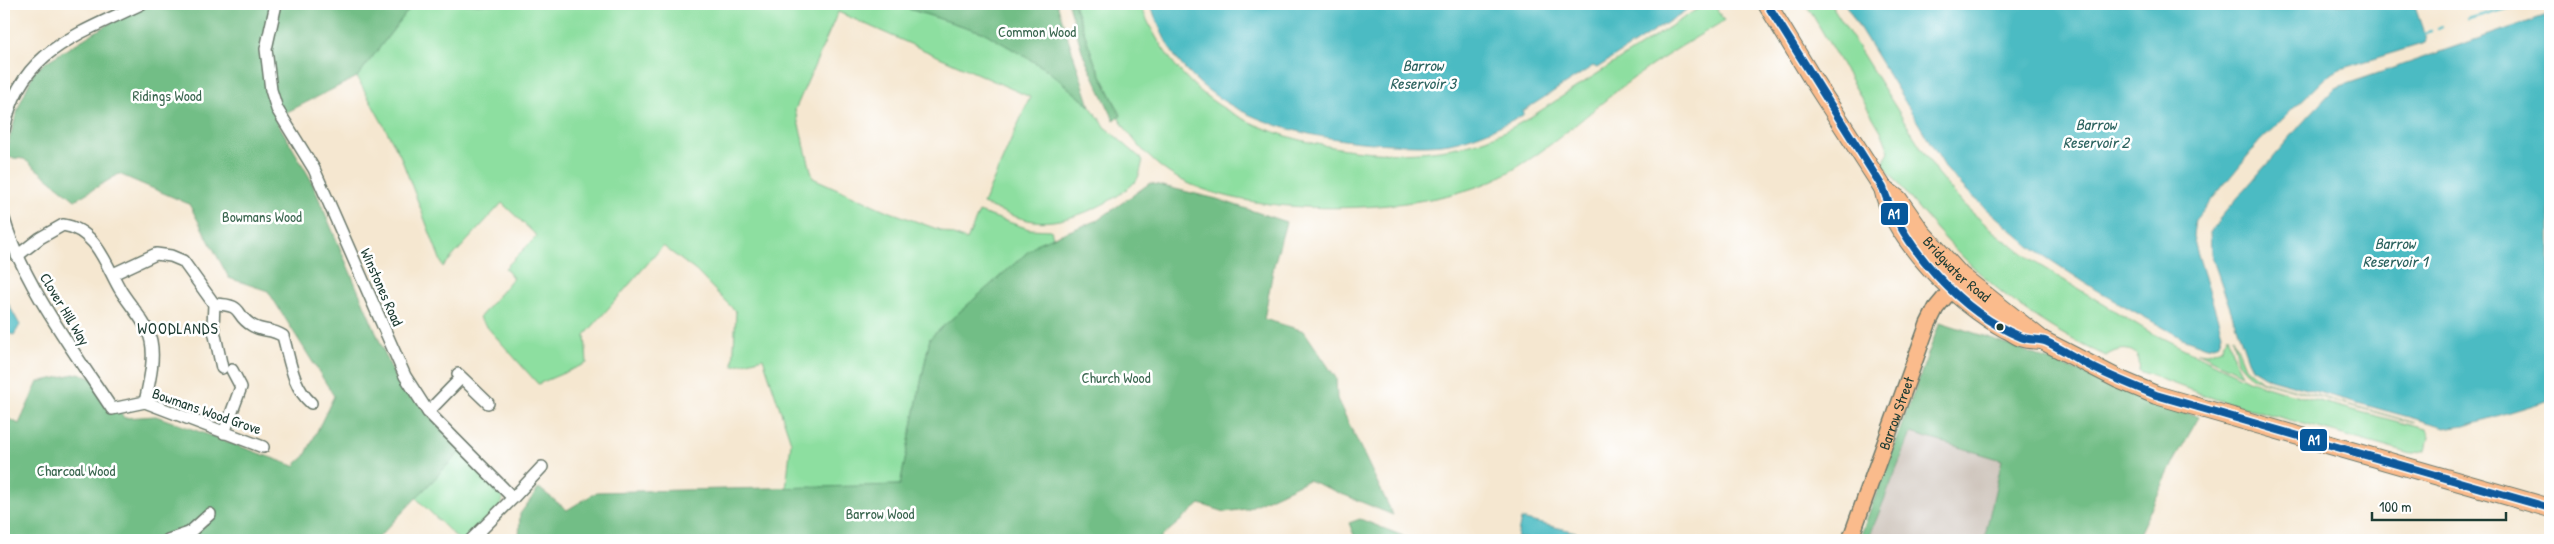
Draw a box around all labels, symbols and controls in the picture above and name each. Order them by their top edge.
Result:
park label: Common Wood [998,21,1076,42]
water label: Barrow Reservoir 3 [1390,54,1458,94]
park label: Ridings Wood [132,85,202,106]
water label: Barrow Reservoir 2 [2063,113,2131,153]
line badge: A1 [1880,202,1909,226]
text: A1 [1888,204,1900,223]
park label: Bowmans Wood [222,206,302,227]
street label: Bridgwater Road [1919,231,1996,306]
water label: Barrow Reservoir 1 [2363,232,2429,272]
street label: Winstones Road [356,245,409,329]
street label: Clover Hill Way [35,269,95,349]
district label: WOODLANDS [137,317,219,339]
unlabelled marker [1995,322,2005,332]
park label: Church Wood [1081,367,1151,388]
street label: Barrow Street [1873,373,1919,453]
street label: Bowmans Wood Grove [150,382,264,440]
line badge: A1 [2299,428,2328,452]
text: A1 [2308,430,2320,449]
park label: Charcoal Wood [37,460,115,481]
scale bar [2372,489,2505,521]
text: 100 m [2379,496,2412,517]
park label: Barrow Wood [846,503,914,524]

